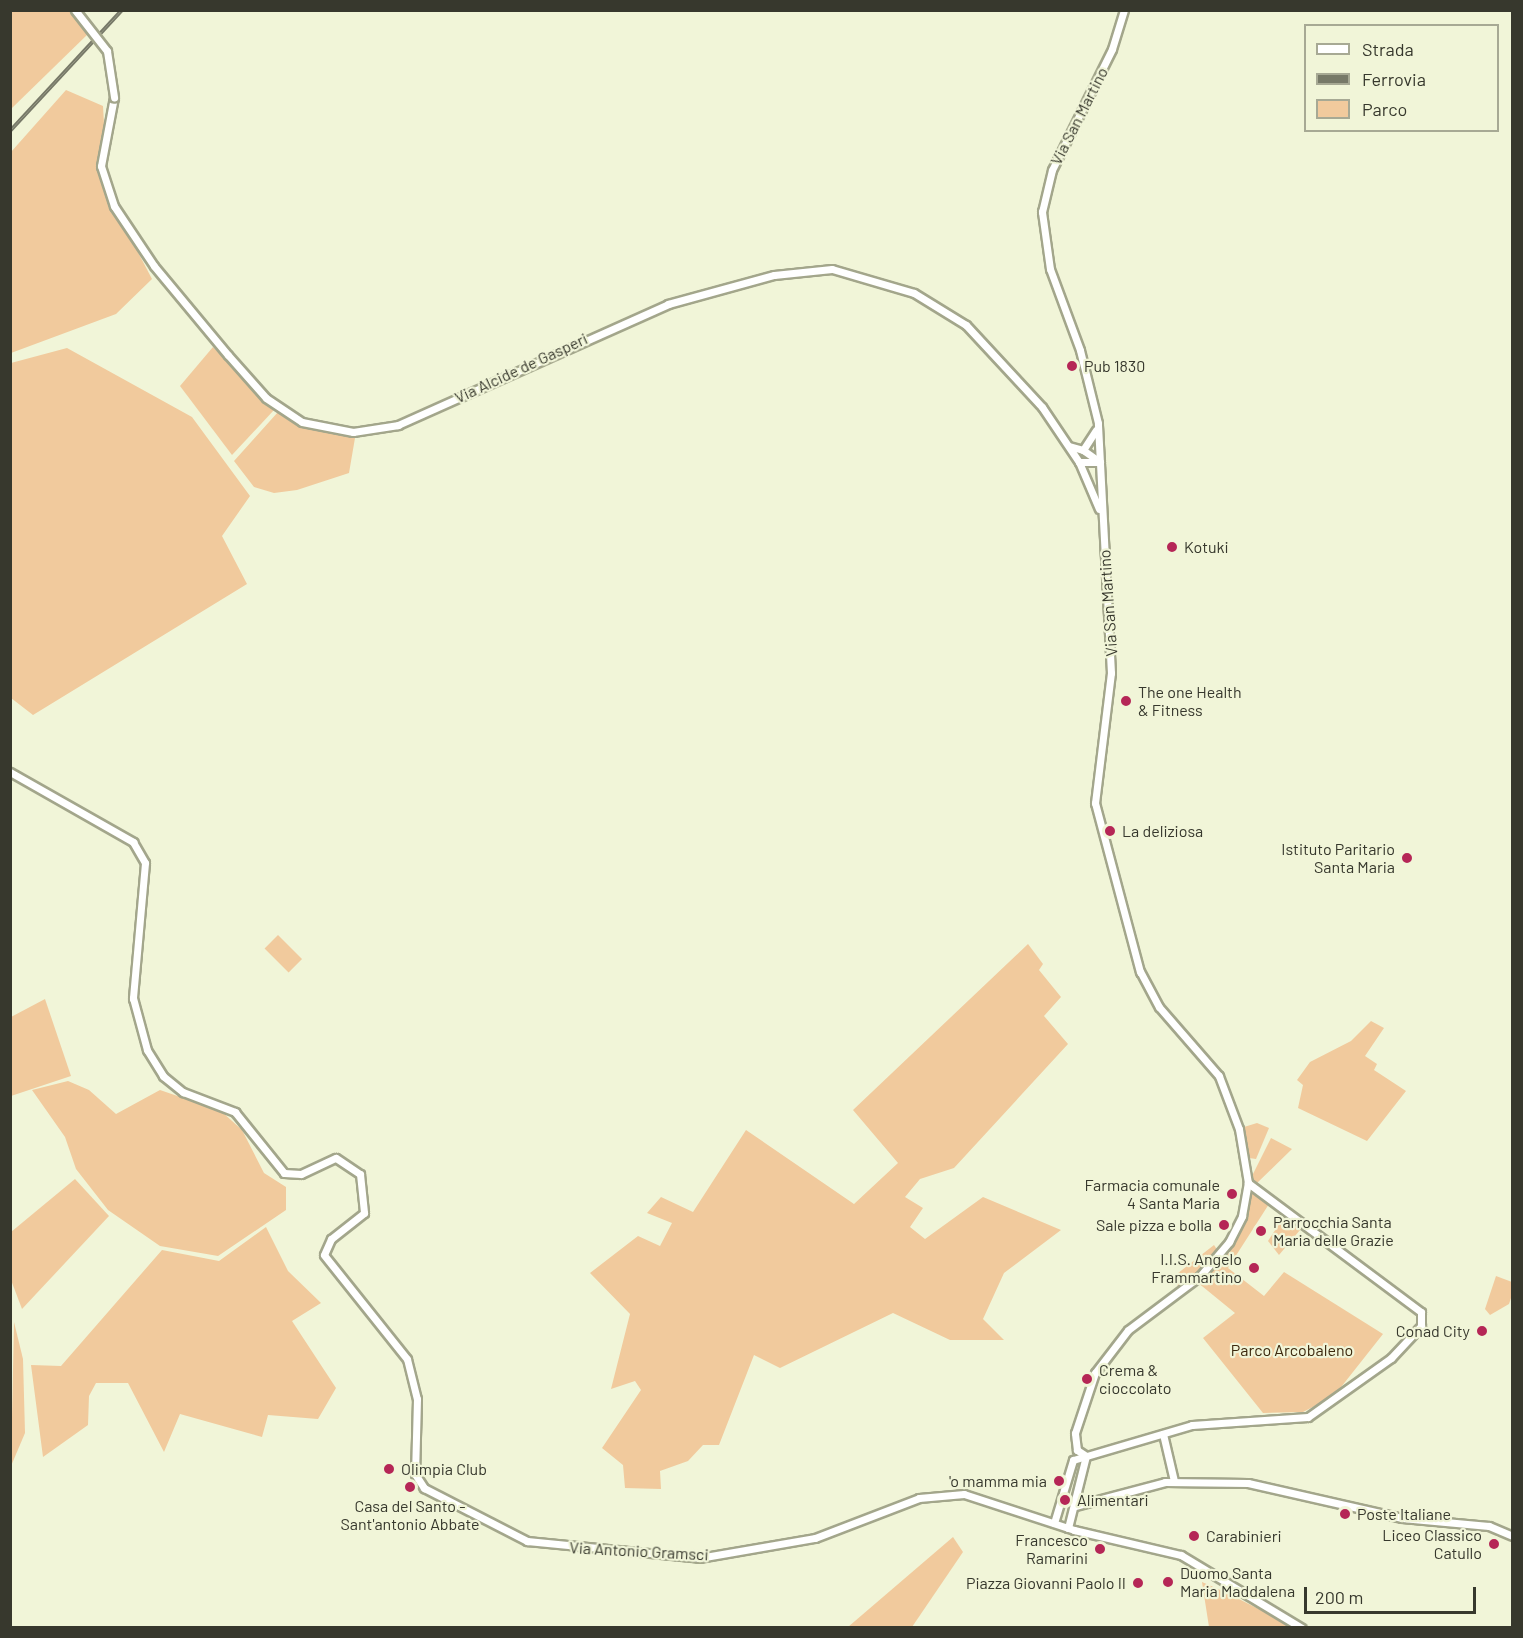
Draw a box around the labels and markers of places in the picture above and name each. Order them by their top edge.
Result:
place label: Pub 1830 [1084,356,1145,376]
marker: Pub 1830 [1065,359,1079,373]
place label: Kotuki [1184,537,1229,557]
marker: Kotuki [1165,540,1179,554]
place label: The one Health & Fitness [1138,682,1242,720]
marker: The one Health & Fitness [1119,694,1133,708]
place label: La deliziosa [1122,821,1203,841]
marker: La deliziosa [1103,824,1117,838]
place label: Istituto Paritario Santa Maria [1281,839,1395,877]
marker: Istituto Paritario Santa Maria [1400,851,1414,865]
place label: Farmacia comunale 4 Santa Maria [1084,1175,1220,1213]
marker: Farmacia comunale 4 Santa Maria [1225,1187,1239,1201]
place label: Parrocchia Santa Maria delle Grazie [1273,1212,1394,1250]
place label: Sale pizza e bolla [1096,1215,1212,1235]
marker: Sale pizza e bolla [1217,1218,1231,1232]
marker: Parrocchia Santa Maria delle Grazie [1254,1224,1268,1238]
place label: I.I.S. Angelo Frammartino [1151,1249,1242,1287]
marker: I.I.S. Angelo Frammartino [1247,1261,1261,1275]
place label: Conad City [1396,1321,1470,1341]
marker: Conad City [1475,1324,1489,1338]
place label: Crema & cioccolato [1099,1360,1171,1398]
marker: Crema & cioccolato [1080,1372,1094,1386]
place label: Olimpia Club [401,1459,487,1479]
marker: Olimpia Club [382,1462,396,1476]
place label: 'o mamma mia [949,1471,1047,1491]
marker: 'o mamma mia [1052,1474,1066,1488]
marker: Casa del Santo - Sant'antonio Abbate [403,1480,417,1494]
place label: Alimentari [1077,1490,1149,1510]
marker: Alimentari [1058,1493,1072,1507]
place label: Casa del Santo - Sant'antonio Abbate [340,1496,480,1534]
place label: Poste Italiane [1357,1504,1451,1524]
marker: Poste Italiane [1338,1507,1352,1521]
place label: Liceo Classico Catullo [1382,1525,1482,1563]
place label: Carabinieri [1206,1526,1282,1546]
marker: Carabinieri [1187,1529,1201,1543]
place label: Francesco Ramarini [1015,1530,1088,1568]
marker: Liceo Classico Catullo [1487,1537,1501,1551]
marker: Francesco Ramarini [1093,1542,1107,1556]
place label: Duomo Santa Maria Maddalena [1180,1563,1295,1601]
place label: Piazza Giovanni Paolo II [966,1573,1126,1593]
marker: Duomo Santa Maria Maddalena [1161,1575,1175,1589]
marker: Piazza Giovanni Paolo II [1131,1576,1145,1590]

